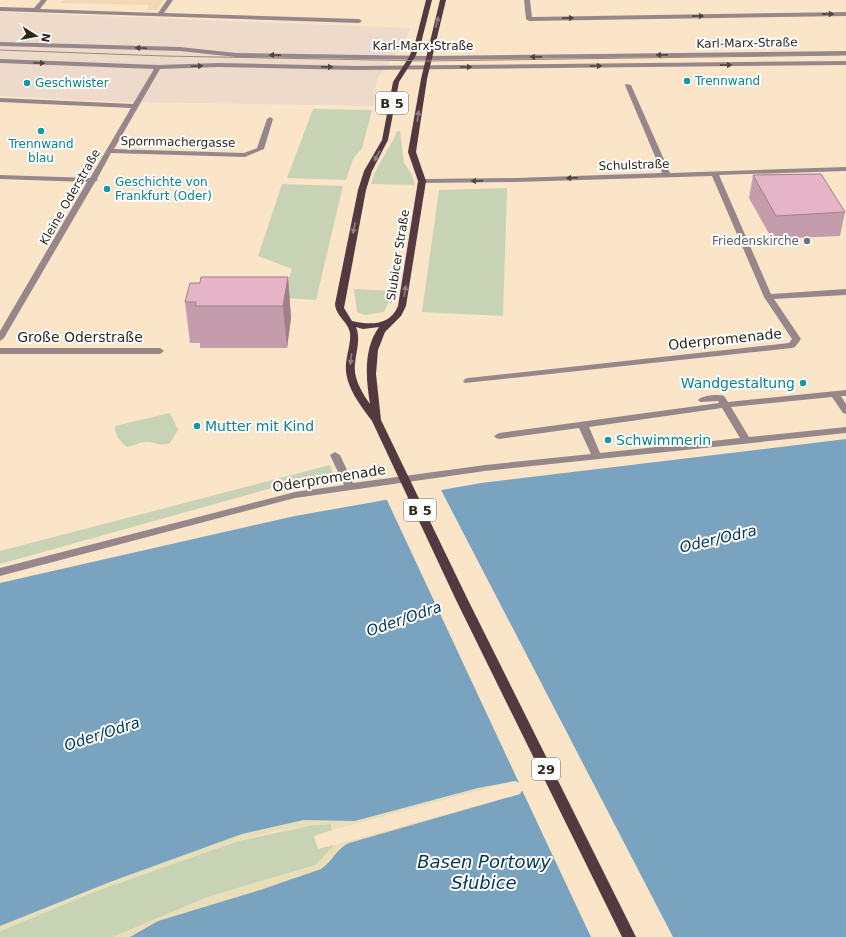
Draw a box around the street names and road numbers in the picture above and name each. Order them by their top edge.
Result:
street label: Karl-Marx-Straße [696,35,798,51]
street label: Karl-Marx-Straße [373,39,473,53]
road number: B 5 [376,92,408,114]
street label: Spornmachergasse [120,134,236,150]
street label: Kleine Oderstraße [37,147,103,247]
street label: Schulstraße [598,157,670,173]
street label: Slubicer Straße [384,209,412,301]
street label: Oderpromenade [667,325,783,353]
street label: Große Oderstraße [17,329,143,345]
street label: Oderpromenade [271,461,387,495]
road number: B 5 [404,499,436,521]
road number: 29 [532,758,560,780]

